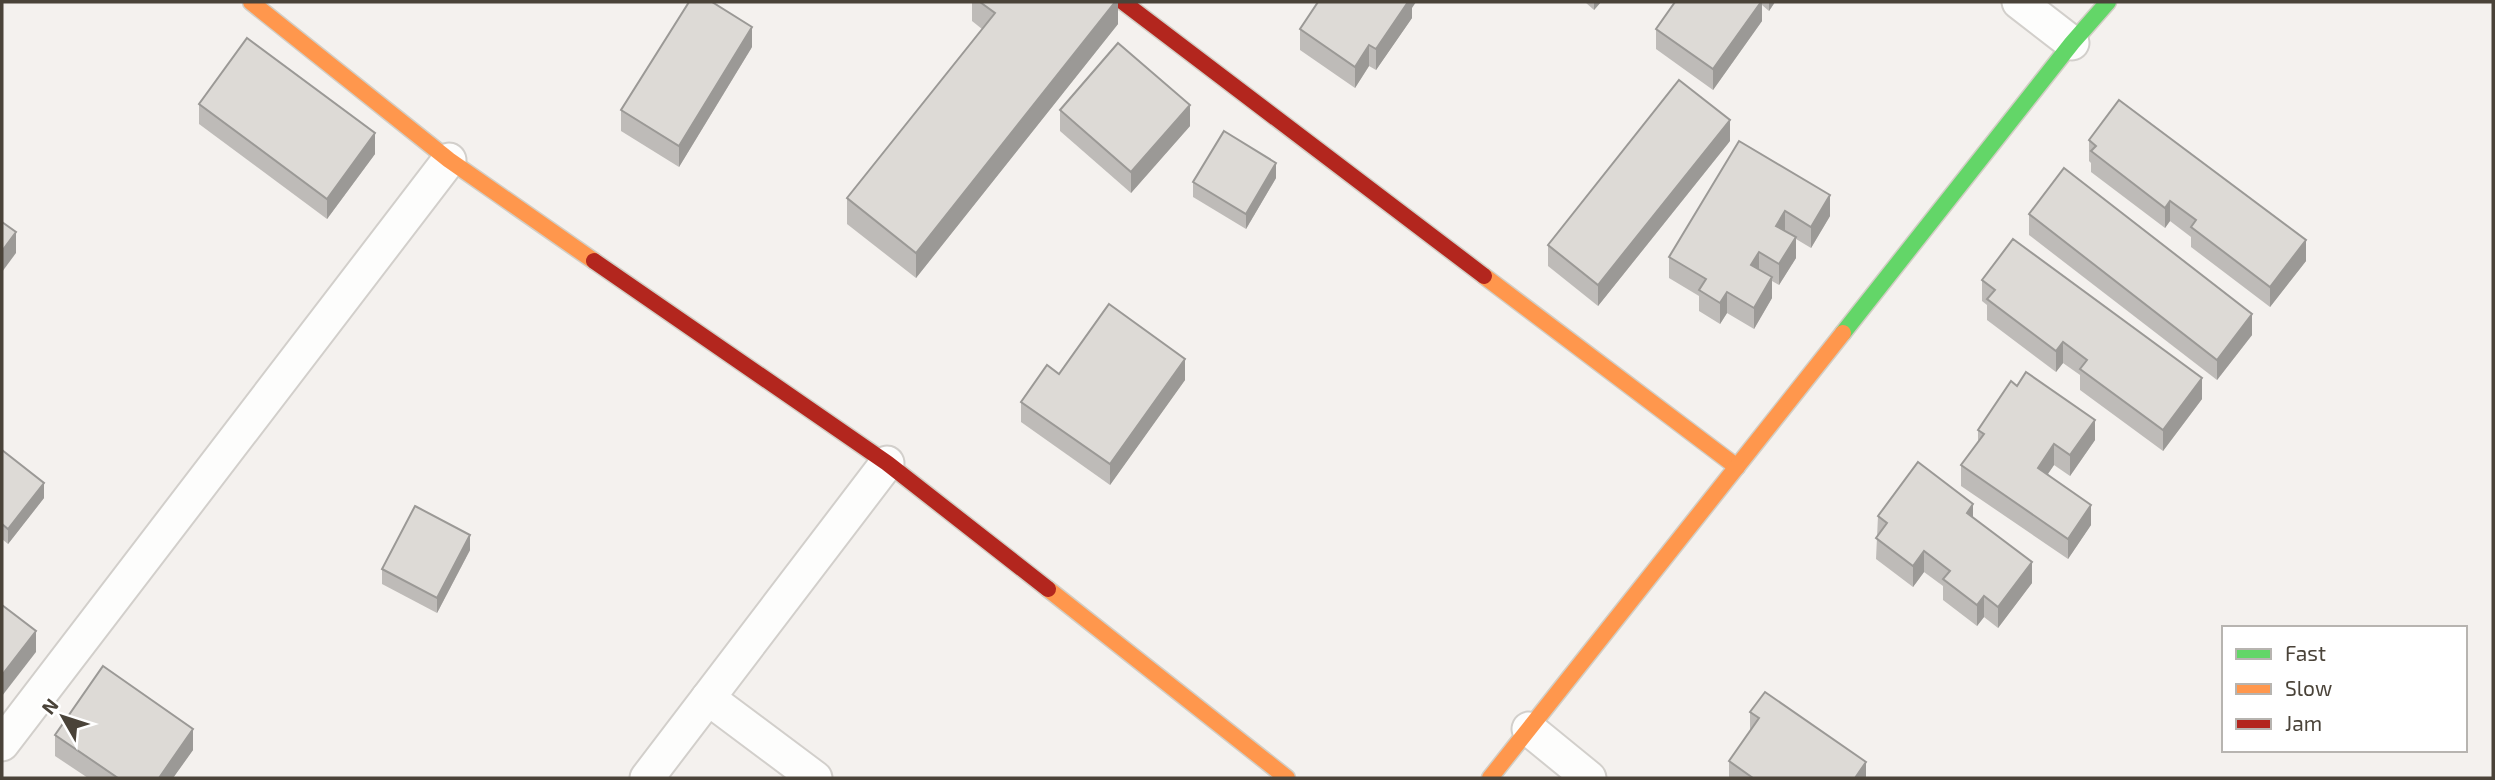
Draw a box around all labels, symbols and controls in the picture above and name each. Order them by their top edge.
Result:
legend [2222,626,2467,752]
text: Fast [2285,640,2326,665]
text: Slow [2285,675,2332,700]
north arrow [28,682,98,752]
text: N [36,693,63,719]
text: Jam [2285,710,2322,735]

